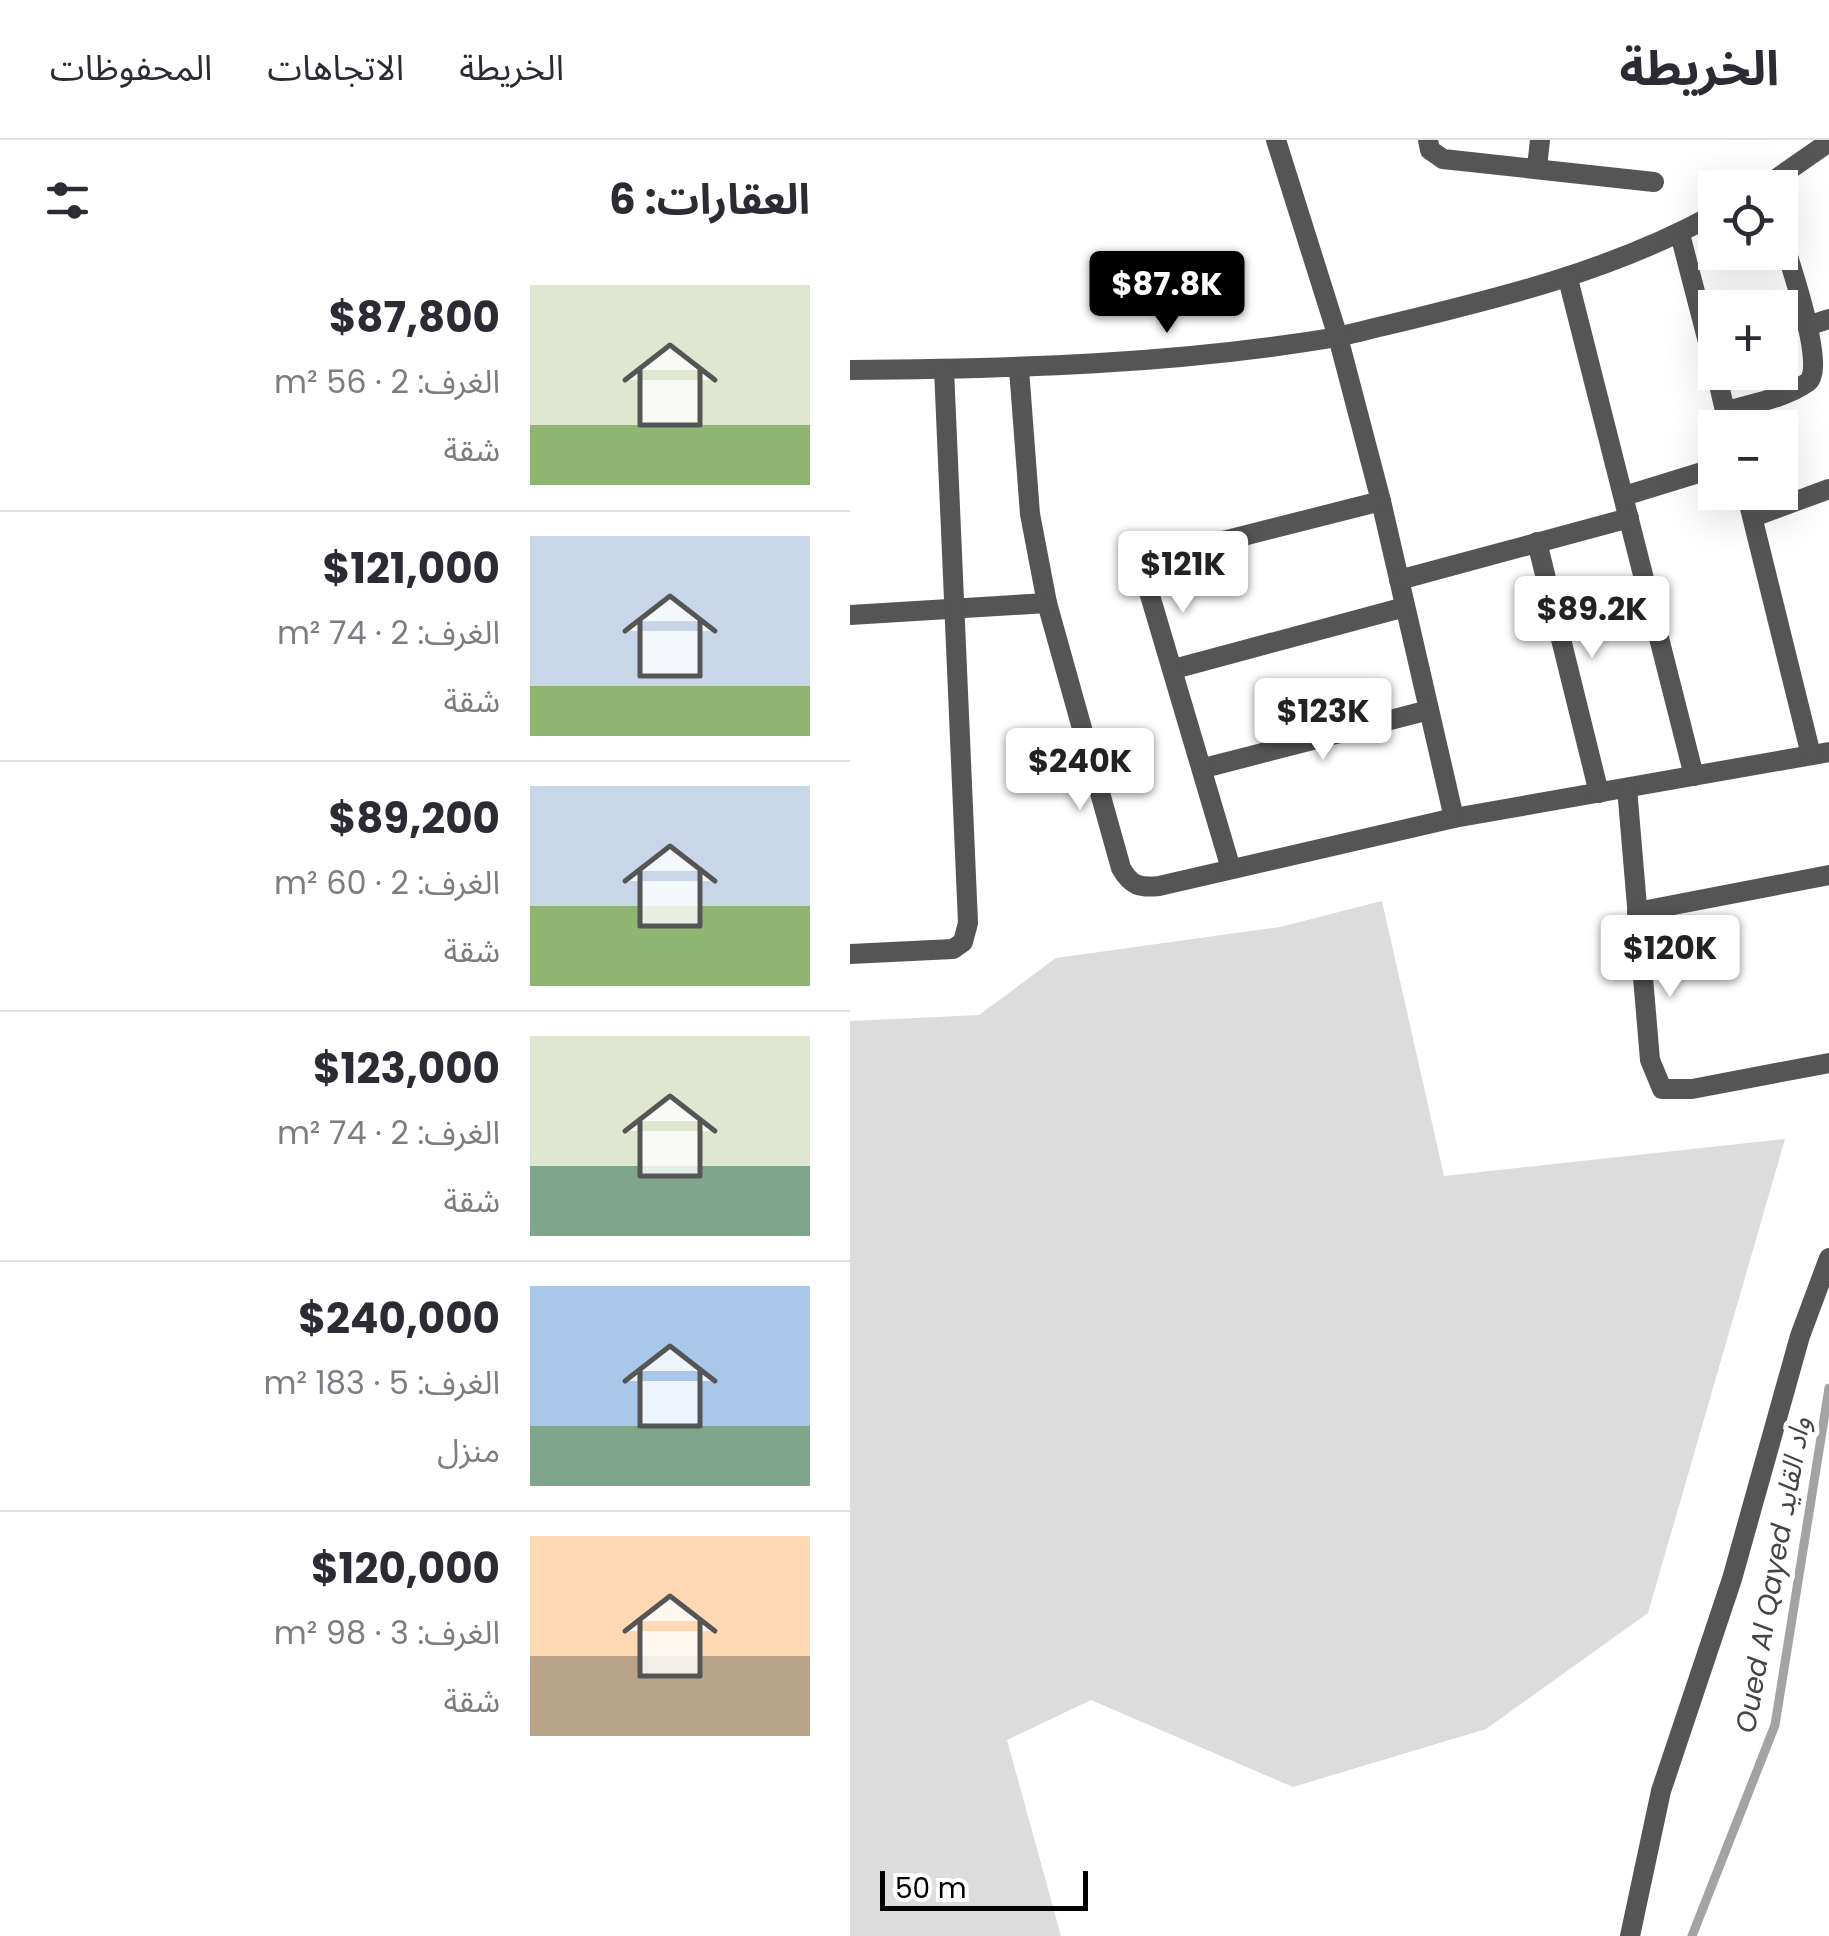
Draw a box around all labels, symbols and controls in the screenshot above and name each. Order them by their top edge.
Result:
text: الخريطة [1620,35,1779,102]
text: المحفوظات [50,43,212,92]
text: الاتجاهات [267,43,404,92]
text: الخريطة [459,43,564,92]
text: العقارات: 6 [609,170,810,229]
map controls [1698,170,1798,510]
button: locate [1698,170,1798,270]
icon: filters [40,173,95,228]
pin: $87.8K [1086,251,1248,336]
text: $87.8K [1112,261,1222,306]
text: $87,800 [329,288,500,347]
button: + [1698,290,1798,390]
icon: home [610,325,730,445]
text: الغرف: 2 · 56 m² [274,359,500,404]
button: − [1698,410,1798,510]
text: شقة [444,427,500,472]
pin: $121K [1113,531,1253,616]
text: $121,000 [323,539,500,598]
text: $121K [1140,541,1226,586]
icon: home [610,576,730,696]
pin: $89.2K [1511,576,1673,661]
text: $89.2K [1536,586,1648,631]
text: الغرف: 2 · 74 m² [277,610,500,655]
text: شقة [444,678,500,723]
pin: $123K [1253,678,1393,763]
text: $123K [1276,688,1370,733]
pin: $240K [1010,728,1150,813]
text: $240K [1028,738,1132,783]
text: $89,200 [329,789,500,848]
icon: home [610,826,730,946]
text: الغرف: 2 · 60 m² [274,860,500,905]
pin: $120K [1600,915,1740,1000]
text: $120K [1623,925,1717,970]
text: شقة [444,928,500,973]
text: $123,000 [313,1039,500,1098]
icon: home [610,1076,730,1196]
text: الغرف: 2 · 74 m² [277,1110,500,1155]
text: شقة [444,1178,500,1223]
text: $240,000 [298,1289,500,1348]
icon: home [610,1326,730,1446]
text: الغرف: 5 · 183 m² [264,1360,500,1405]
water label: Oued Al Qayed واد القايد [1726,1413,1820,1736]
text: منزل [437,1428,500,1473]
text: $120,000 [311,1539,500,1598]
icon: home [610,1576,730,1696]
text: الغرف: 3 · 98 m² [274,1610,500,1655]
text: شقة [444,1678,500,1723]
scale bar [880,1866,1088,1910]
text: 50 m [895,1869,966,1908]

